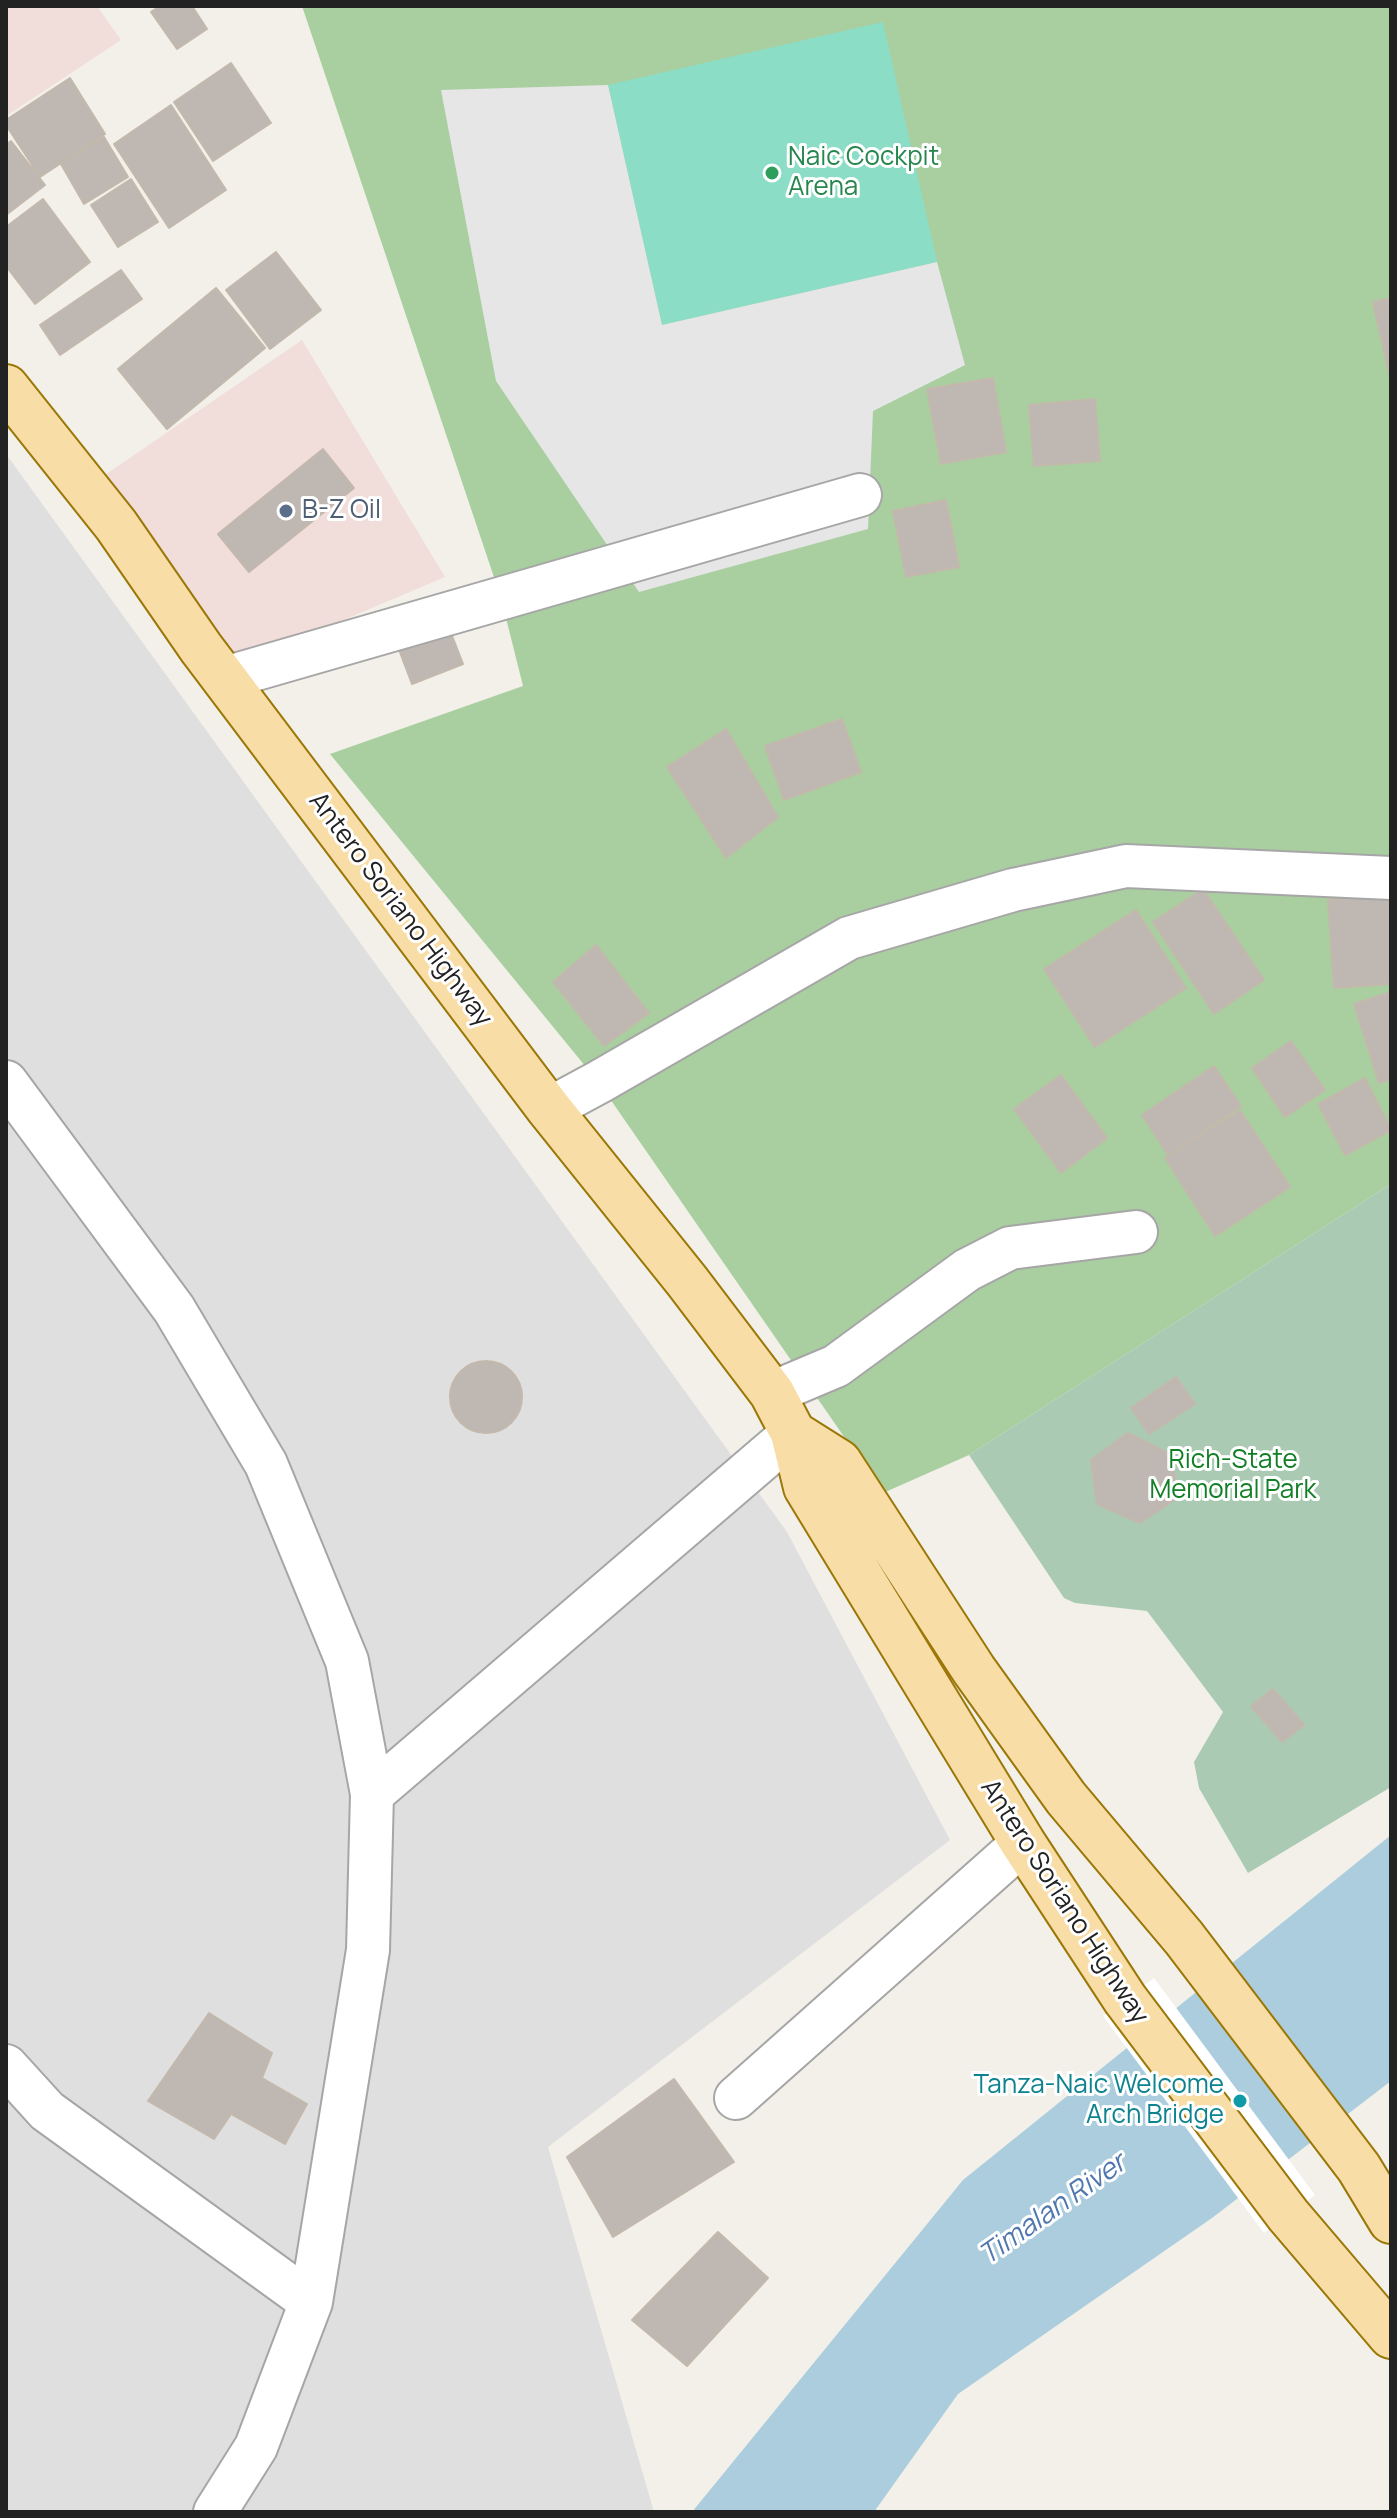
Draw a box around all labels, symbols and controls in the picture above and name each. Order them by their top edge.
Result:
place label: Naic Cockpit Arena [788,142,939,204]
marker: Naic Cockpit Arena [763,164,781,182]
place label: B-Z Oil [302,495,381,527]
marker: B-Z Oil [277,502,295,520]
street label: Antero Soriano Highway [302,787,498,1033]
park label: Rich-State Memorial Park [1150,1445,1316,1506]
street label: Antero Soriano Highway [973,1774,1155,2030]
place label: Tanza-Naic Welcome Arch Bridge [974,2070,1224,2132]
marker: Tanza-Naic Welcome Arch Bridge [1231,2092,1249,2110]
water label: Timalan River [973,2147,1133,2273]

